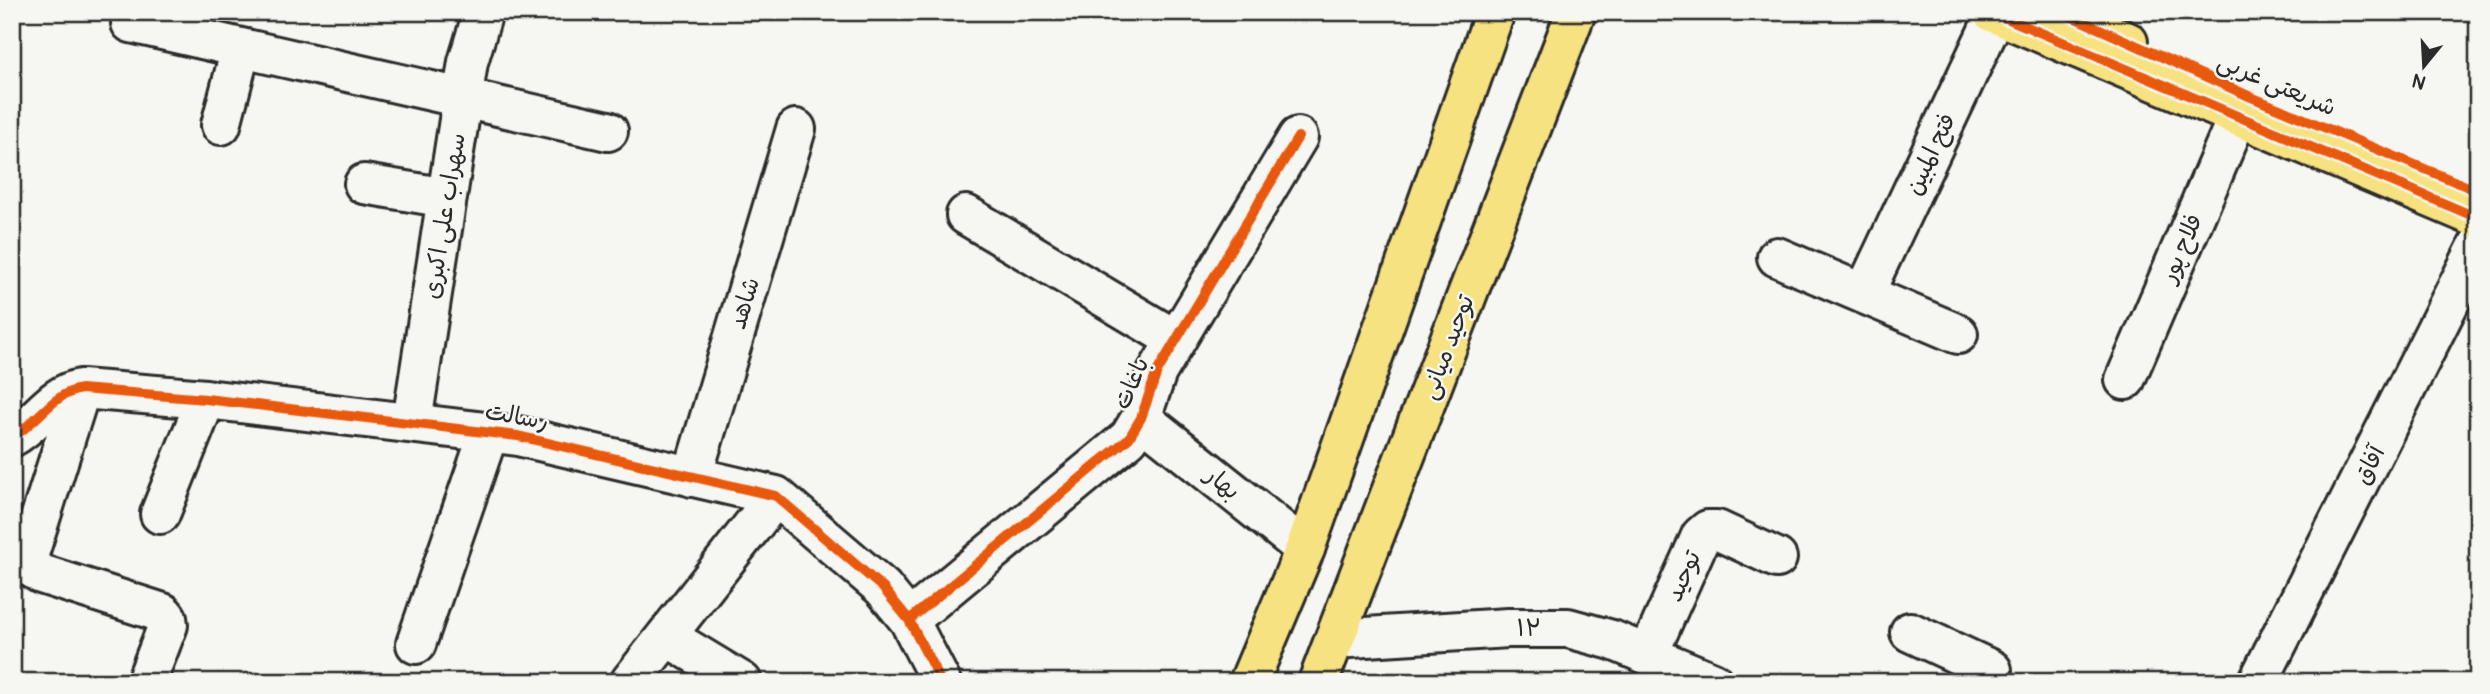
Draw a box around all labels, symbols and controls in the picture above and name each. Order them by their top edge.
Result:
north arrow [2388,32,2458,102]
street label: شریعتی غربی [2213,46,2340,122]
text: N [2409,68,2429,95]
street label: فتح المبین [1899,109,1963,200]
street label: سهراب علی اکبری [417,131,472,301]
street label: فلاح پور [2153,210,2210,289]
street label: شاهد [723,274,766,333]
street label: توحید میانی [1414,290,1481,404]
street label: باغات [1107,353,1156,414]
street label: رسالت [483,397,551,436]
street label: آفاق [2348,440,2392,490]
street label: بهار [1198,459,1246,506]
street label: توحید [1659,545,1708,606]
street label: ۱۲ [1517,614,1541,643]

